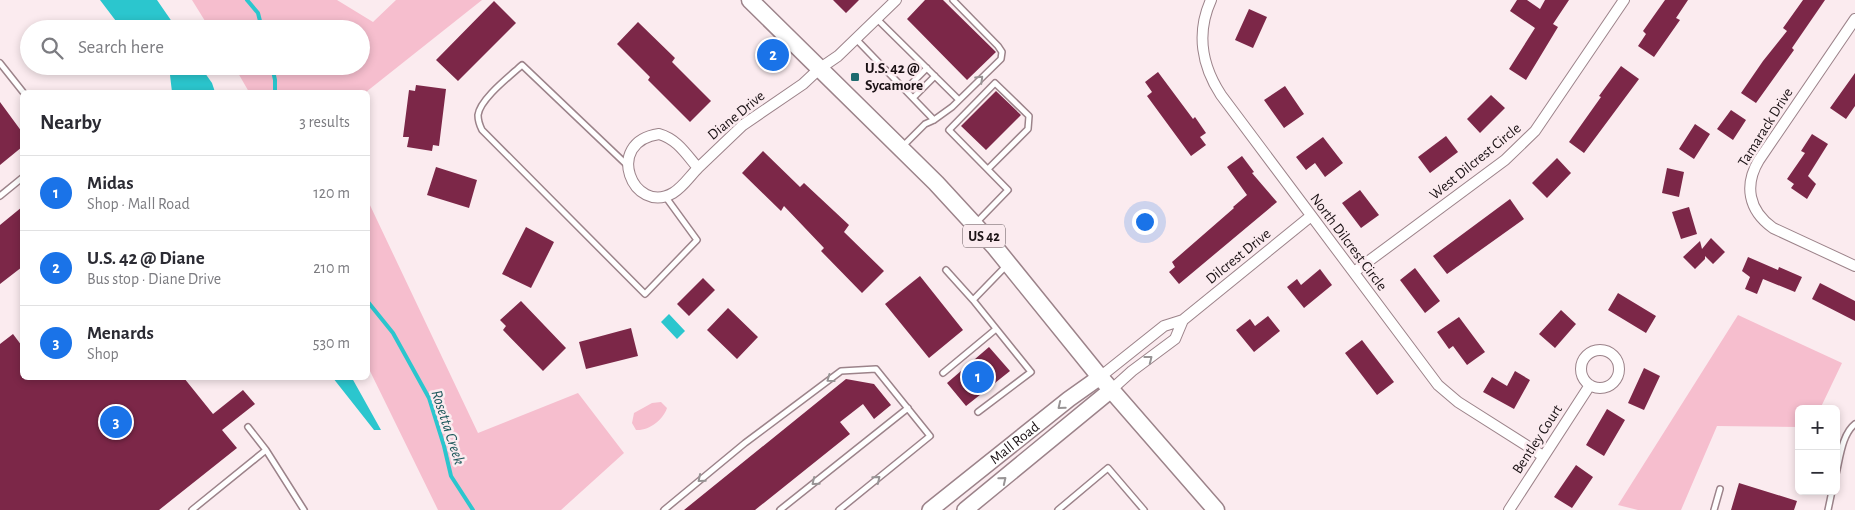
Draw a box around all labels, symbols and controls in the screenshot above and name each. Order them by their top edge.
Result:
search box [20,20,370,75]
icon: search [38,34,66,62]
pin: 2 [757,36,789,74]
text: Search here [78,38,164,57]
place label: U.S. 42 @ Sycamore [865,61,923,93]
marker: U.S. 42 @ Sycamore [849,71,861,83]
one-way arrow [974,76,983,85]
street label: Tamarack Drive [1735,85,1796,169]
street label: Diane Drive [705,88,768,143]
text: Nearby [40,112,101,133]
text: 3 results [299,114,350,130]
street label: West Dilcrest Circle [1427,120,1524,203]
text: Midas [87,174,134,193]
text: 1 [53,185,59,201]
text: 120 m [313,185,350,201]
street label: North Dilcrest Circle [1307,191,1390,294]
text: Shop · Mall Road [87,196,190,212]
your location [1132,209,1158,235]
road number: US 42 [963,225,1005,248]
street label: Dilcrest Drive [1203,226,1274,287]
text: U.S. 42 @ Diane [87,249,205,268]
text: 2 [52,260,60,276]
text: 210 m [313,260,350,276]
text: Bus stop · Diane Drive [87,271,221,287]
text: Menards [87,324,154,343]
text: 3 [53,335,59,351]
text: 530 m [313,335,350,351]
text: Shop [87,346,119,362]
one-way arrow [1143,356,1153,365]
pin: 1 [962,358,994,396]
one-way arrow [827,374,836,382]
water label: Rosetta Creek [428,388,468,467]
one-way arrow [1057,400,1066,409]
street label: Bentley Court [1510,402,1565,476]
pin: 3 [100,403,132,441]
map controls [1795,405,1840,495]
button: + [1795,405,1840,450]
street label: Mall Road [987,419,1042,467]
button: − [1795,450,1840,495]
one-way arrow [698,473,707,482]
one-way arrow [871,476,880,485]
one-way arrow [997,476,1006,485]
one-way arrow [812,477,821,485]

